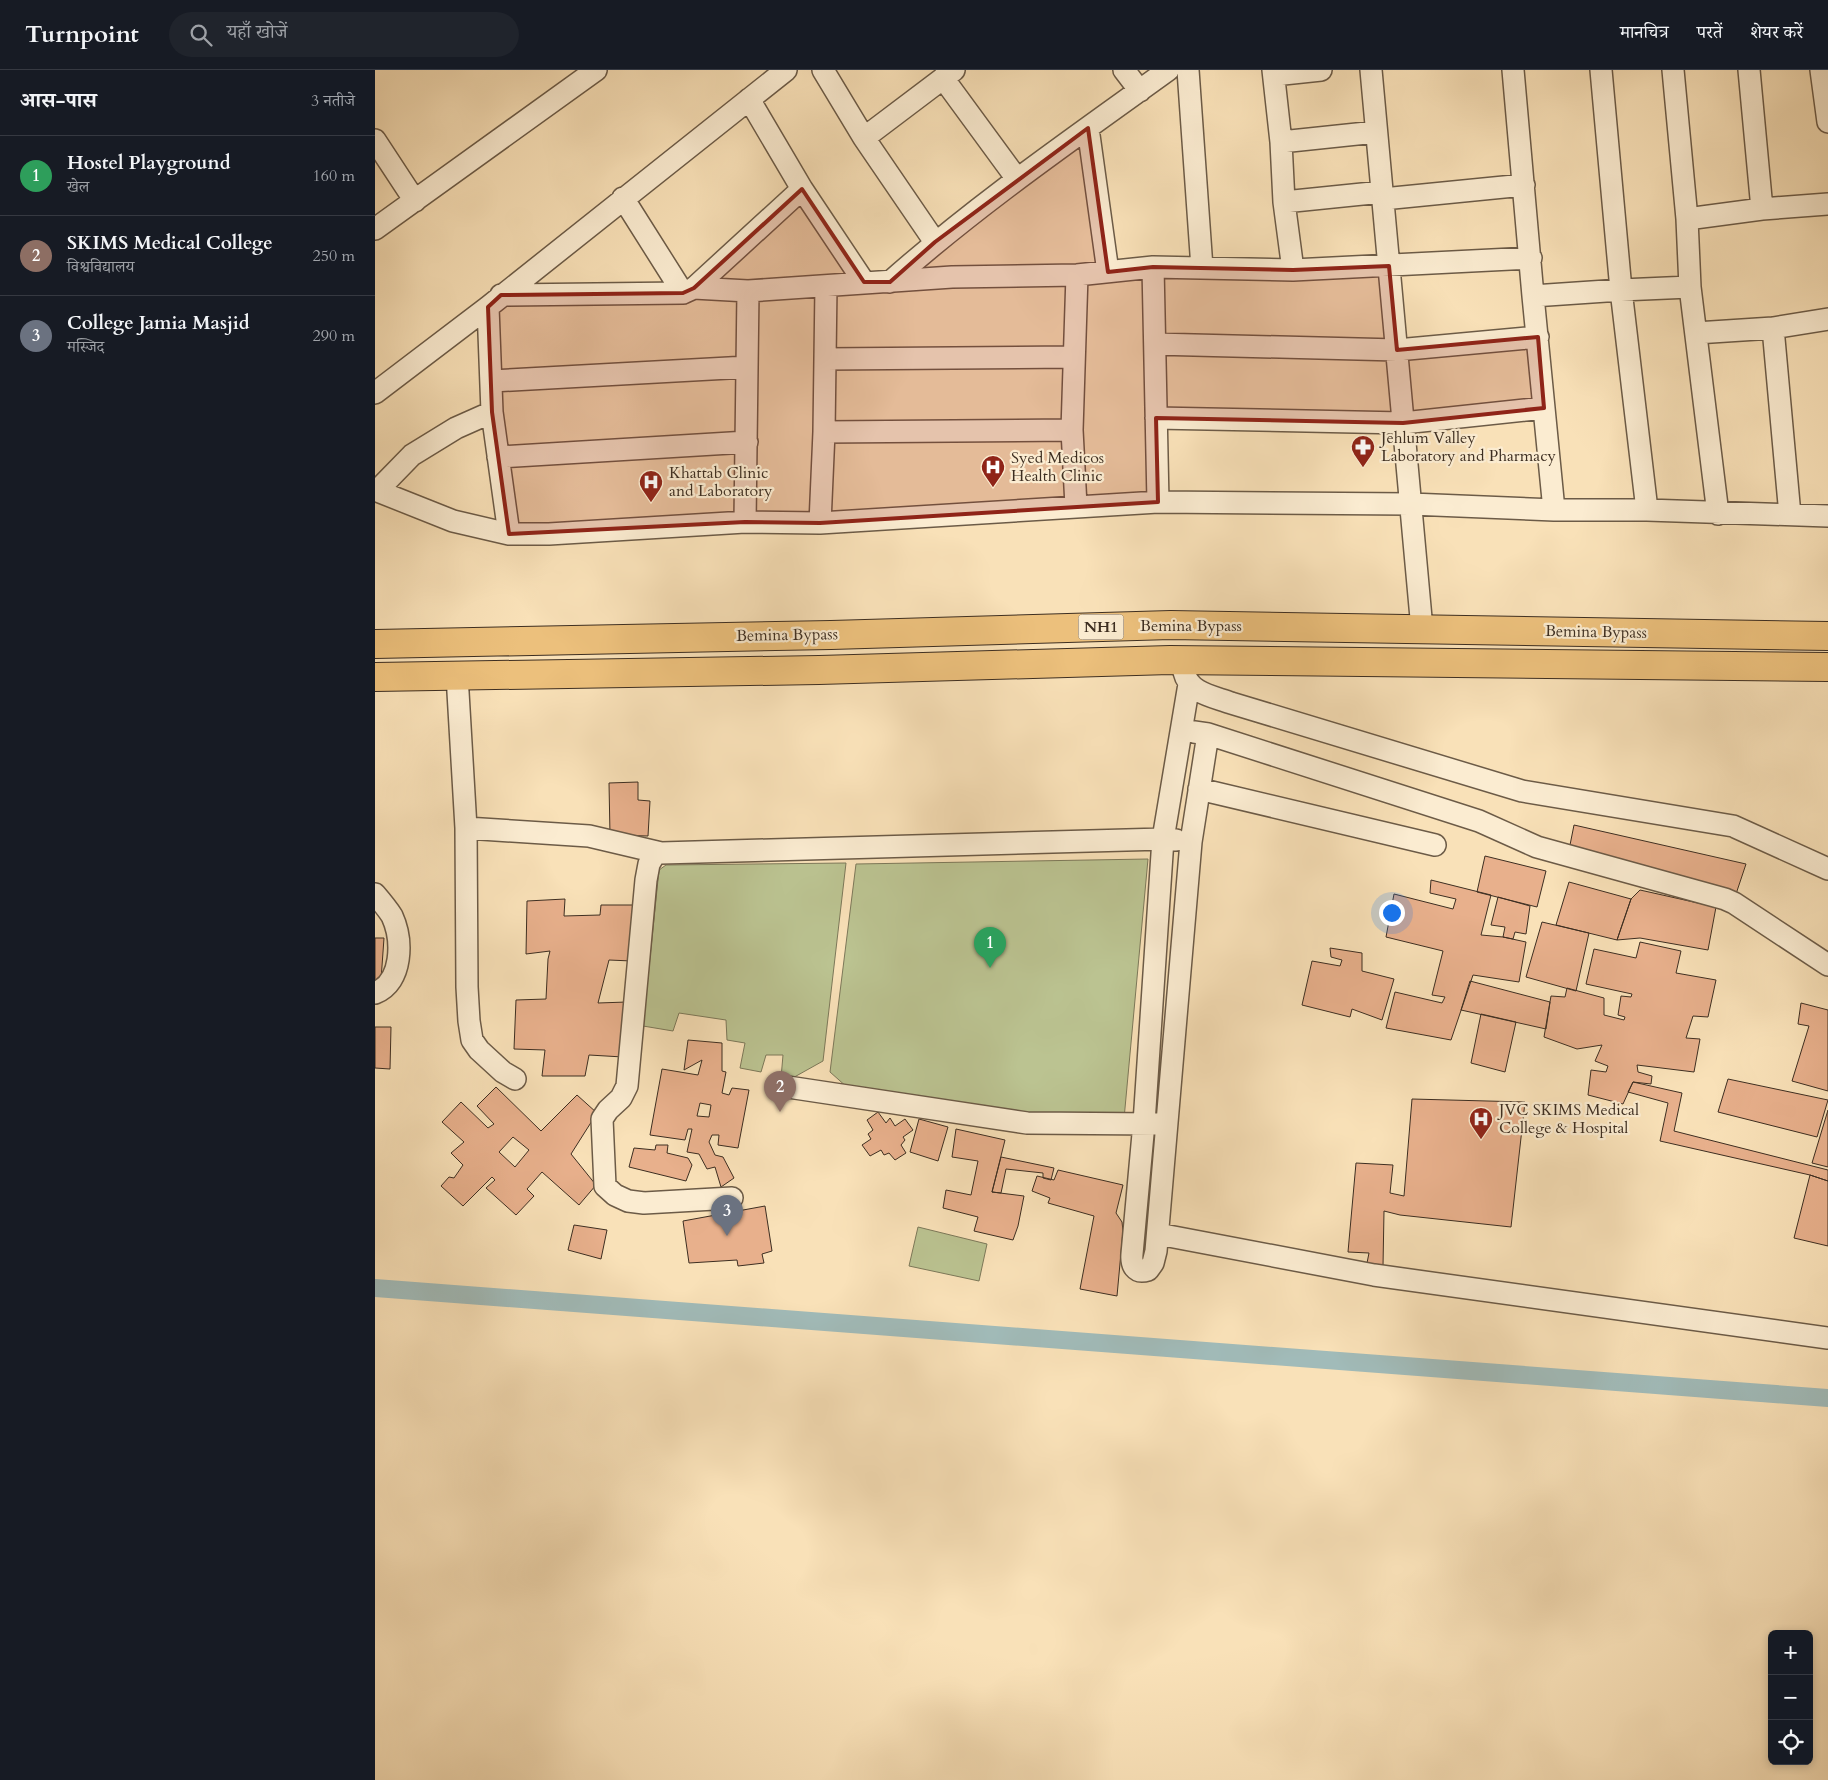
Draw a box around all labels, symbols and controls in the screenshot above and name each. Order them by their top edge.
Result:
search box [169,12,519,57]
text: Turnpoint [25,18,139,51]
text: यहाँ खोजें [227,19,287,45]
text: मानचित्र [1620,20,1669,45]
text: परतें [1697,20,1722,45]
text: शेयर करें [1750,20,1803,45]
icon: search [187,21,215,49]
text: आस-पास [20,86,97,115]
text: 3 नतीजे [311,90,355,112]
text: Hostel Playground [67,150,231,176]
text: 1 [32,165,40,187]
text: 160 m [313,165,355,187]
text: खेल [67,176,89,198]
text: SKIMS Medical College [67,230,273,256]
text: 2 [32,245,40,267]
text: 250 m [313,245,355,267]
text: विश्वविद्यालय [67,256,134,278]
text: College Jamia Masjid [67,310,250,336]
text: 3 [32,325,40,347]
text: 290 m [313,325,355,347]
text: मस्जिद [67,336,104,358]
place label: Jehlum Valley Laboratory and Pharmacy [1379,427,1556,467]
pharmacy icon: Jehlum Valley Laboratory and Pharmacy [1350,434,1376,468]
place label: Syed Medicos Health Clinic [1011,447,1104,487]
hospital icon: Syed Medicos Health Clinic [980,454,1006,488]
place label: Khattab Clinic and Laboratory [669,462,773,502]
hospital icon: Khattab Clinic and Laboratory [638,469,664,503]
road number: NH1 [1079,614,1123,640]
street label: Bemina Bypass [1140,615,1242,637]
street label: Bemina Bypass [1545,620,1647,644]
street label: Bemina Bypass [736,623,838,647]
your location [1379,900,1405,926]
pin: 1 [974,927,1006,968]
pin: 2 [764,1071,796,1112]
place label: JVC SKIMS Medical College & Hospital [1497,1099,1639,1139]
hospital icon: JVC SKIMS Medical College & Hospital [1468,1106,1494,1140]
pin: 3 [711,1195,743,1236]
map controls [1768,1630,1813,1765]
button: + [1768,1630,1813,1675]
button: − [1768,1675,1813,1720]
button: locate [1768,1720,1813,1765]

